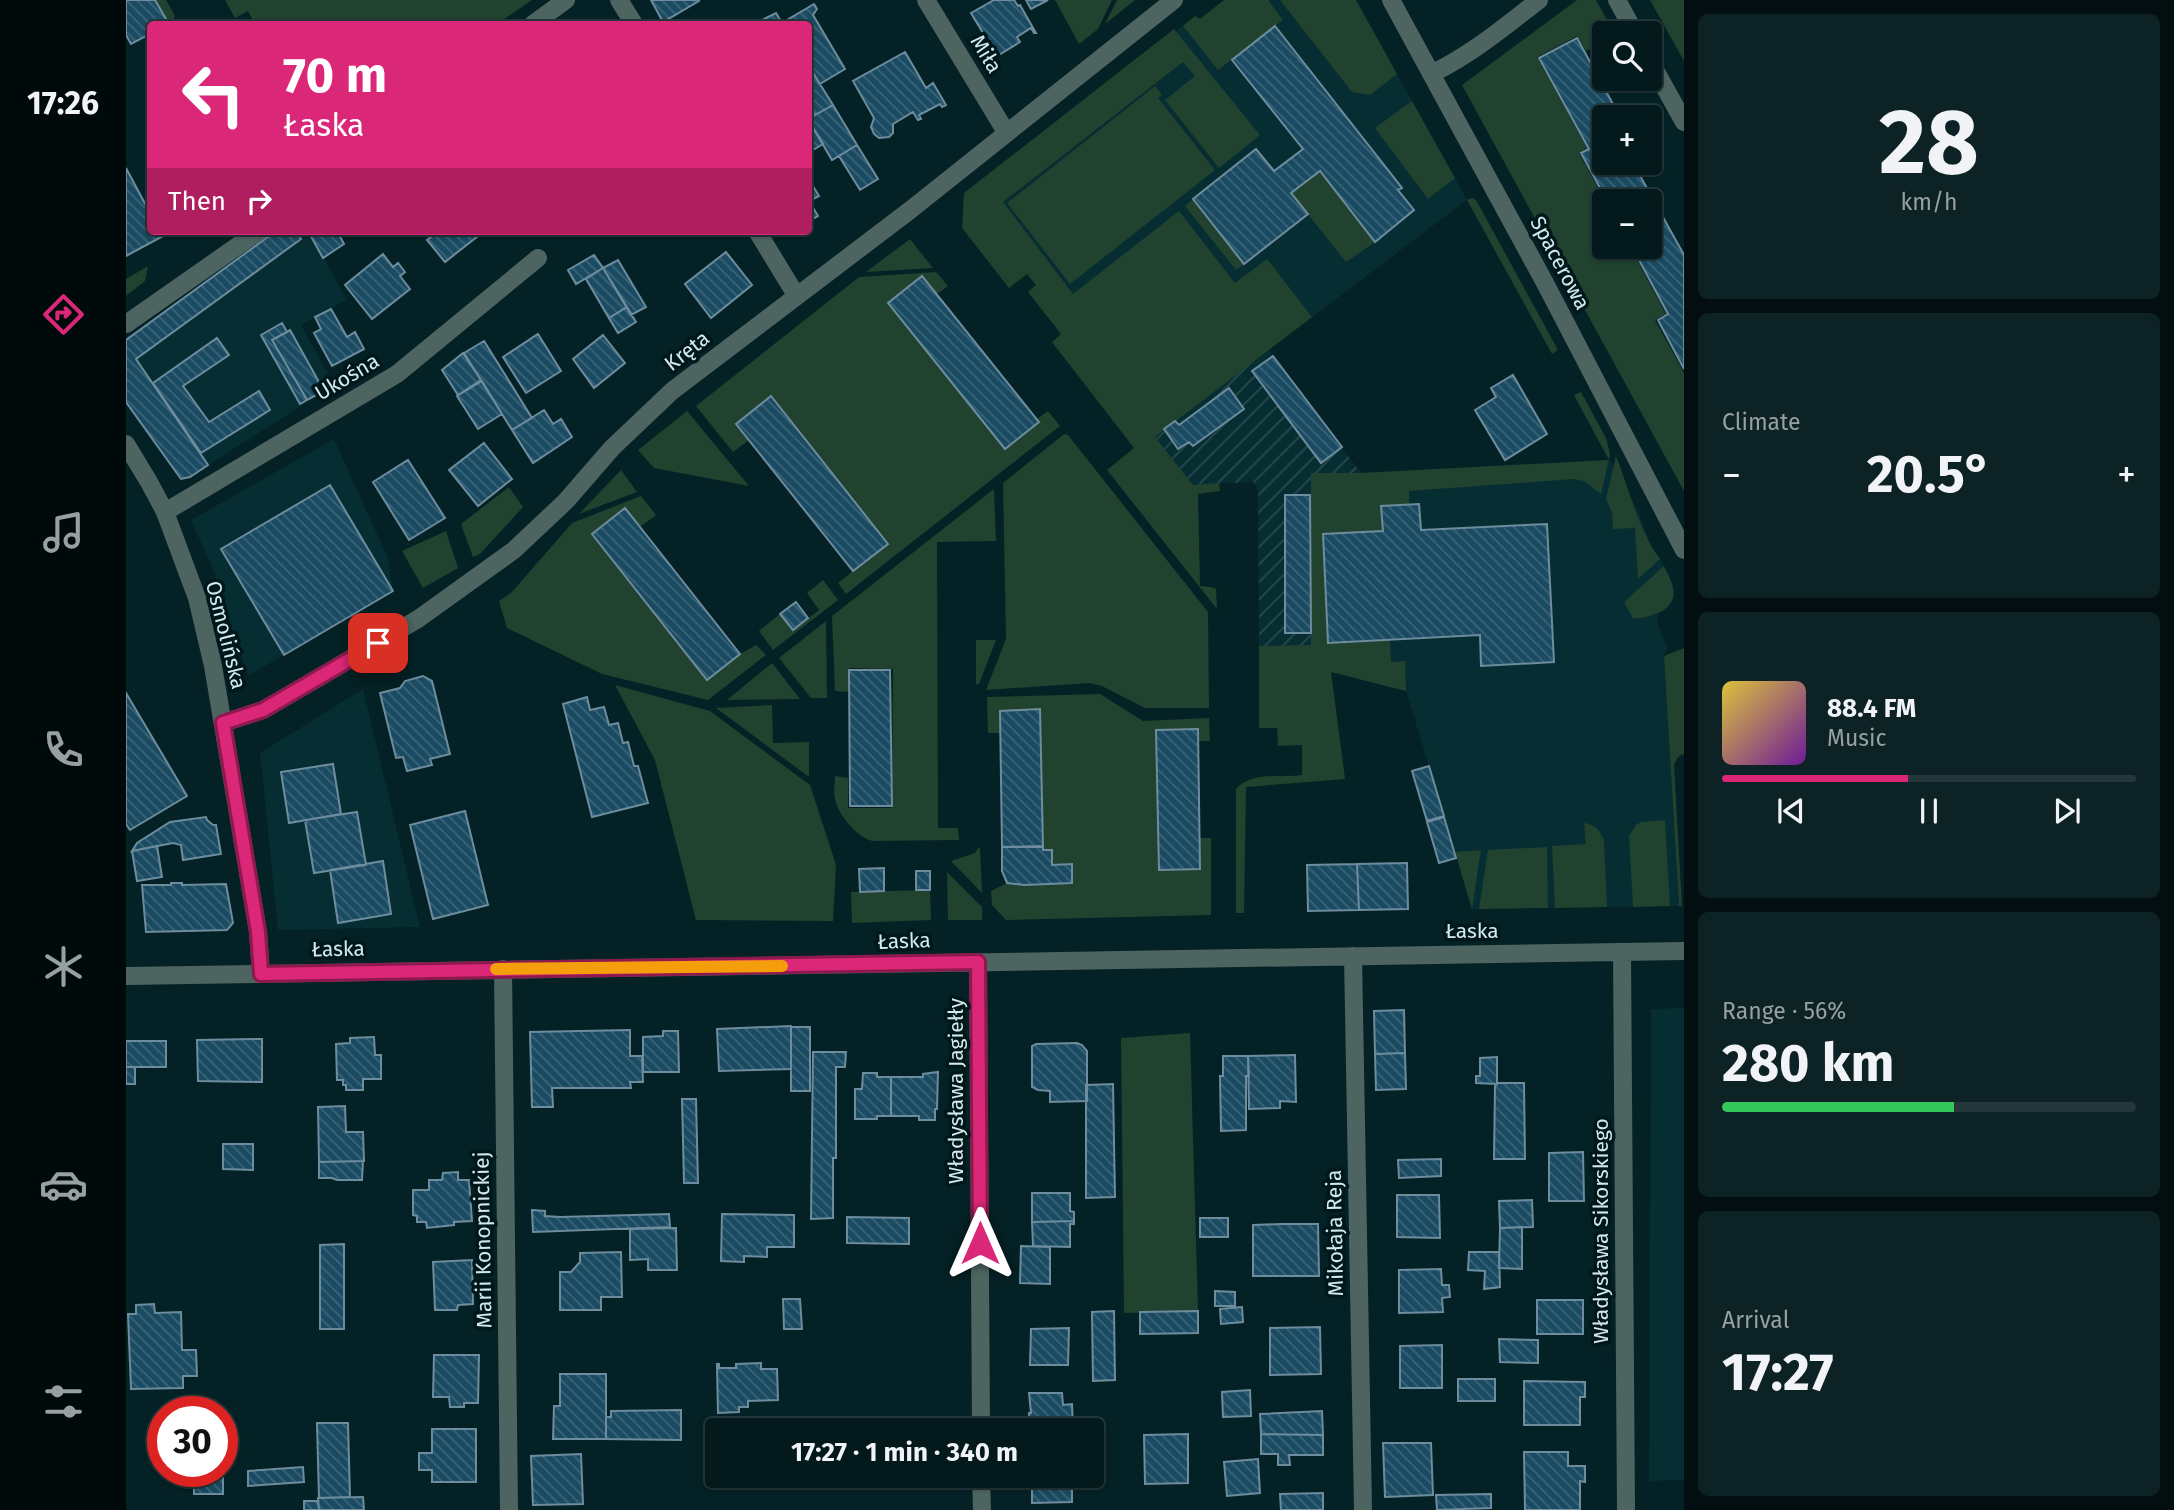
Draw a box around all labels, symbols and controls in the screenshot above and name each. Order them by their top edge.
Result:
map controls [1592,21,1662,259]
button: search [1592,21,1662,91]
street label: Miła [965,30,1007,78]
text: 70 m [283,46,387,105]
icon: left [168,49,259,140]
text: 17:26 [27,84,99,122]
text: 28 [1879,88,1979,197]
button: + [1592,105,1662,175]
text: Łaska [283,106,364,144]
icon: right [240,182,278,220]
text: Then [168,186,226,217]
text: km/h [1901,188,1957,216]
button: − [1592,189,1662,259]
street label: Spacerowa [1525,212,1595,314]
icon: directions [39,290,88,339]
street label: Kręta [659,325,715,377]
street label: Ukośna [310,348,384,406]
text: Climate [1722,408,1801,436]
text: 20.5° [1867,443,1991,506]
text: − [1722,452,1741,498]
text: + [2117,452,2136,498]
icon: music [39,508,88,557]
street label: Osmolińska [200,578,252,692]
pin [348,613,408,673]
icon: arrive [359,624,397,662]
text: 88.4 FM [1827,693,1916,724]
text: Music [1827,724,1887,752]
icon: phone [39,725,88,774]
icon: previous [1772,792,1810,830]
icon: pause [1910,792,1948,830]
icon: next [2048,792,2086,830]
street label: Łaska [1445,918,1499,944]
street label: Łaska [877,927,931,955]
street label: Łaska [311,936,365,962]
icon: climate [39,942,88,991]
street label: Władysława Jagiełły [943,997,969,1184]
text: Range · 56% [1722,997,1846,1025]
text: 280 km [1722,1032,1894,1095]
street label: Władysława Sikorskiego [1588,1118,1614,1344]
street label: Marii Konopnickiej [468,1151,498,1329]
icon: car [39,1160,88,1209]
street label: Mikołaja Reja [1321,1169,1349,1297]
position arrow [943,1206,1017,1280]
text: Arrival [1722,1306,1789,1334]
text: 17:27 [1722,1341,1834,1404]
icon: filters [39,1377,88,1426]
speed limit sign: 30 [147,1396,238,1487]
text: 17:27 · 1 min · 340 m [791,1437,1018,1468]

